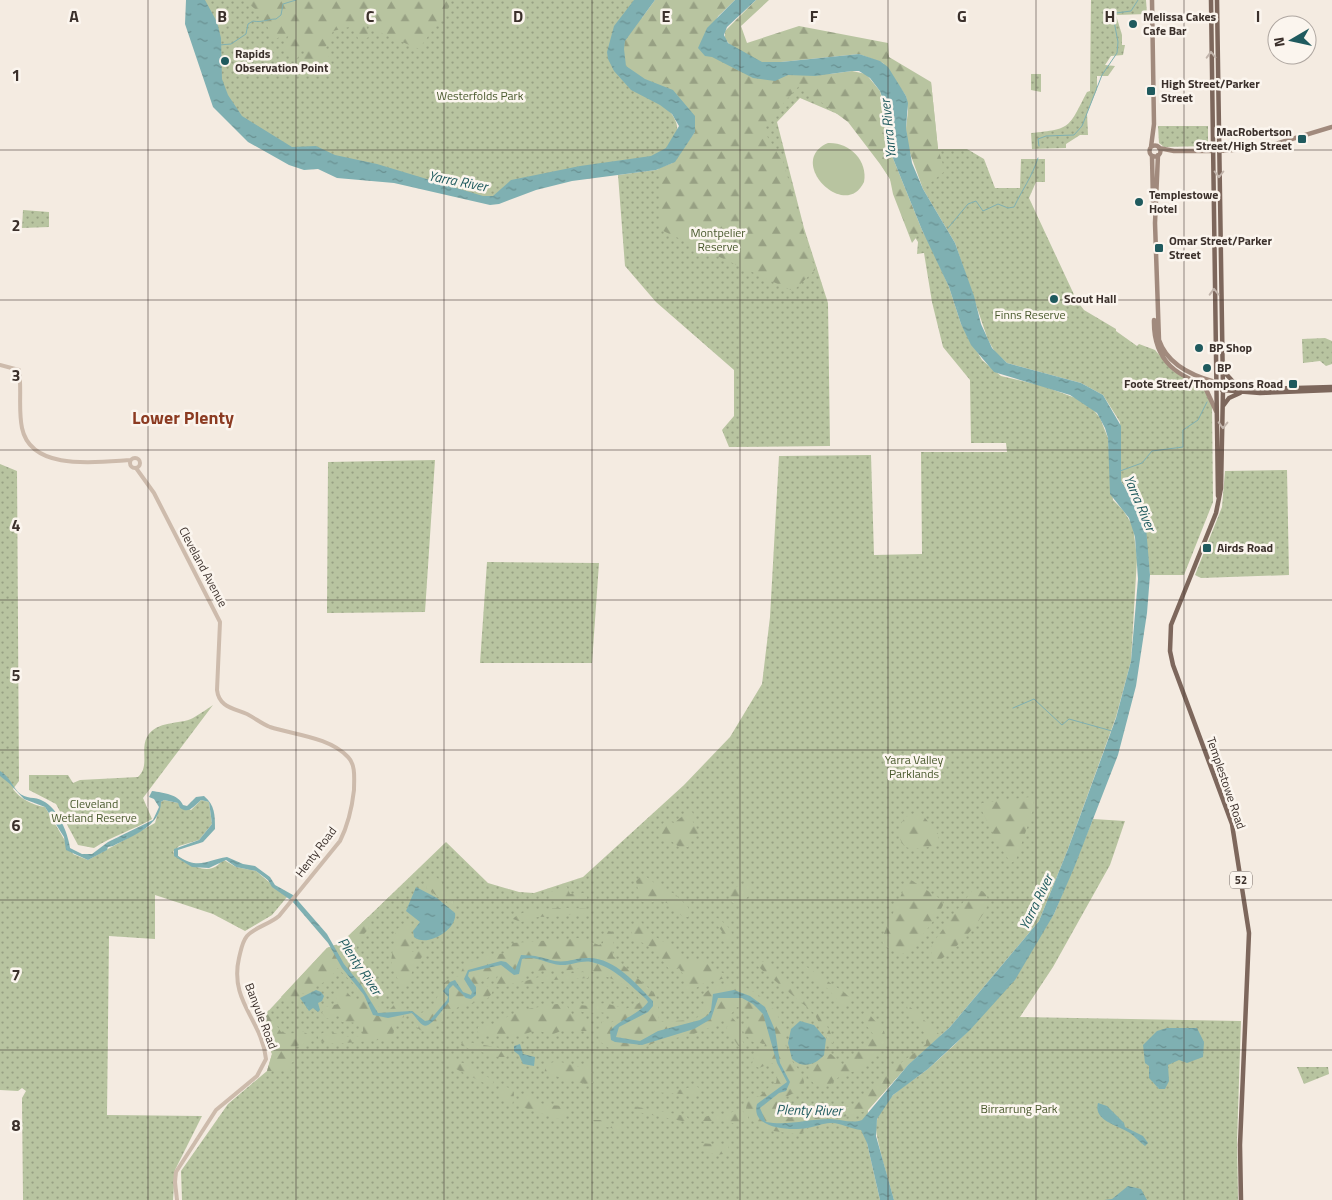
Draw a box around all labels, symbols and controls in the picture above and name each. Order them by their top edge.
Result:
text: A [69,4,79,28]
text: B [217,4,227,28]
text: C [366,4,375,28]
text: D [513,4,523,28]
text: E [662,4,671,28]
text: F [810,4,819,28]
text: G [957,4,967,28]
text: H [1105,4,1115,28]
text: I [1256,4,1260,28]
place label: Melissa Cakes Cafe Bar [1143,7,1217,40]
north arrow [1267,15,1317,65]
marker: Melissa Cakes Cafe Bar [1127,18,1139,30]
text: N [1268,36,1290,49]
place label: Rapids Observation Point [235,44,329,77]
one-way arrow [1206,51,1216,59]
marker: Rapids Observation Point [219,55,231,67]
text: 1 [12,63,20,87]
place label: High Street/Parker Street [1161,74,1260,107]
marker: High Street/Parker Street [1145,85,1157,97]
park label: Westerfolds Park [437,86,524,105]
water label: Yarra River [874,97,901,160]
place label: MacRobertson Street/High Street [1196,122,1293,155]
marker: MacRobertson Street/High Street [1296,133,1308,145]
water label: Yarra River [427,165,491,197]
one-way arrow [1214,170,1224,178]
place label: Templestowe Hotel [1149,185,1218,218]
marker: Templestowe Hotel [1133,196,1145,208]
text: 2 [12,213,20,237]
park label: Montpelier Reserve [691,223,745,256]
place label: Omar Street/Parker Street [1169,231,1272,264]
marker: Omar Street/Parker Street [1153,242,1165,254]
one-way arrow [1209,288,1220,296]
place label: Scout Hall [1064,289,1117,308]
marker: Scout Hall [1048,293,1060,305]
park label: Finns Reserve [995,305,1065,324]
place label: BP Shop [1209,338,1253,357]
marker: BP Shop [1193,342,1205,354]
place label: BP [1217,358,1231,377]
marker: BP [1201,362,1213,374]
text: 3 [12,363,20,387]
place label: Foote Street/Thompsons Road [1124,374,1283,393]
marker: Foote Street/Thompsons Road [1287,378,1299,390]
district label: Lower Plenty [132,404,234,431]
one-way arrow [1217,422,1228,430]
water label: Yarra River [1119,471,1162,536]
text: 4 [12,513,21,537]
street label: Cleveland Avenue [174,523,233,610]
place label: Airds Road [1217,538,1273,557]
marker: Airds Road [1201,542,1213,554]
text: 5 [12,663,21,687]
street label: Templestowe Road [1202,734,1251,831]
park label: Yarra Valley Parklands [885,750,944,783]
park label: Cleveland Wetland Reserve [51,794,137,827]
text: 6 [12,813,21,837]
street label: Henty Road [290,822,341,881]
water label: Yarra River [1013,869,1059,933]
road number: 52 [1230,872,1252,888]
water label: Plenty River [333,933,388,1000]
text: 7 [12,963,20,987]
street label: Banyule Road [240,980,283,1052]
water label: Plenty River [776,1098,844,1121]
park label: Birrarrung Park [980,1099,1058,1118]
text: 8 [12,1113,21,1137]

